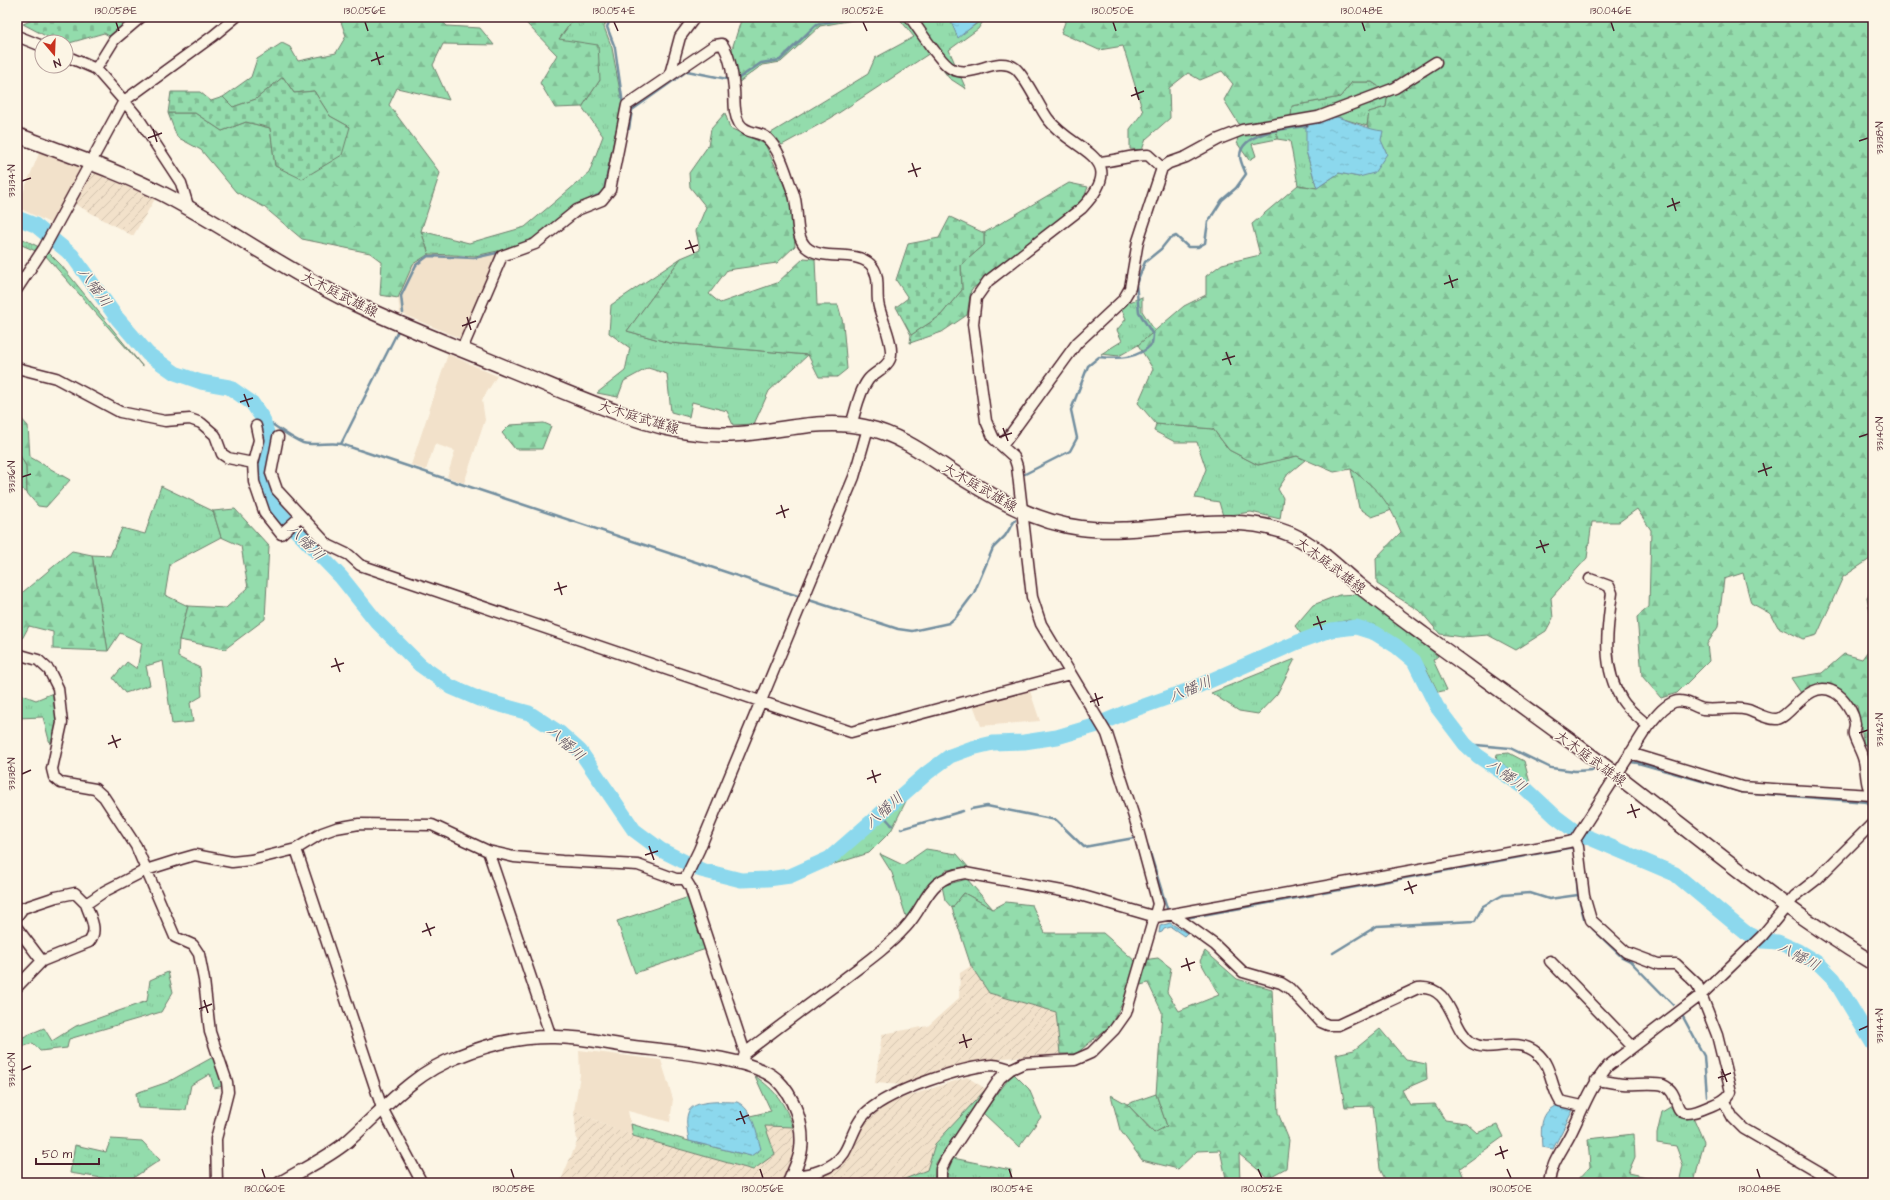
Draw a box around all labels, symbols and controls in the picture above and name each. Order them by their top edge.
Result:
text: 130.058°E [95,4,137,18]
text: 130.056°E [344,4,386,18]
text: 130.054°E [593,4,635,18]
text: 130.052°E [842,4,884,18]
text: 130.050°E [1092,4,1134,18]
text: 130.048°E [1341,4,1383,18]
text: 130.046°E [1590,4,1632,18]
north arrow [34,34,74,74]
text: N [51,55,63,71]
text: 33.138°N [1873,122,1887,154]
text: 33.134°N [5,164,19,198]
water label: 八幡川 [73,263,116,312]
street label: 大木庭武雄線 [298,267,382,323]
street label: 大木庭武雄線 [596,396,682,440]
text: 33.140°N [1873,417,1887,451]
street label: 大木庭武雄線 [938,458,1021,518]
text: 33.136°N [5,461,19,493]
water label: 八幡川 [282,519,329,566]
street label: 大木庭武雄線 [1291,533,1370,599]
water label: 八幡川 [1165,671,1215,708]
text: 33.142°N [1873,713,1887,747]
water label: 八幡川 [542,721,589,766]
street label: 大木庭武雄線 [1551,726,1630,792]
water label: 八幡川 [1482,753,1531,797]
text: 33.138°N [5,758,19,790]
water label: 八幡川 [860,788,908,833]
water label: 八幡川 [1774,937,1824,976]
text: 33.144°N [1873,1009,1887,1043]
text: 33.140°N [5,1053,19,1087]
scale bar [36,1140,99,1166]
text: 50 m [42,1146,73,1163]
text: 130.060°E [244,1182,286,1196]
text: 130.058°E [493,1182,535,1196]
text: 130.056°E [742,1182,784,1196]
text: 130.054°E [991,1182,1033,1196]
text: 130.052°E [1241,1182,1283,1196]
text: 130.050°E [1490,1182,1532,1196]
text: 130.048°E [1739,1182,1781,1196]

